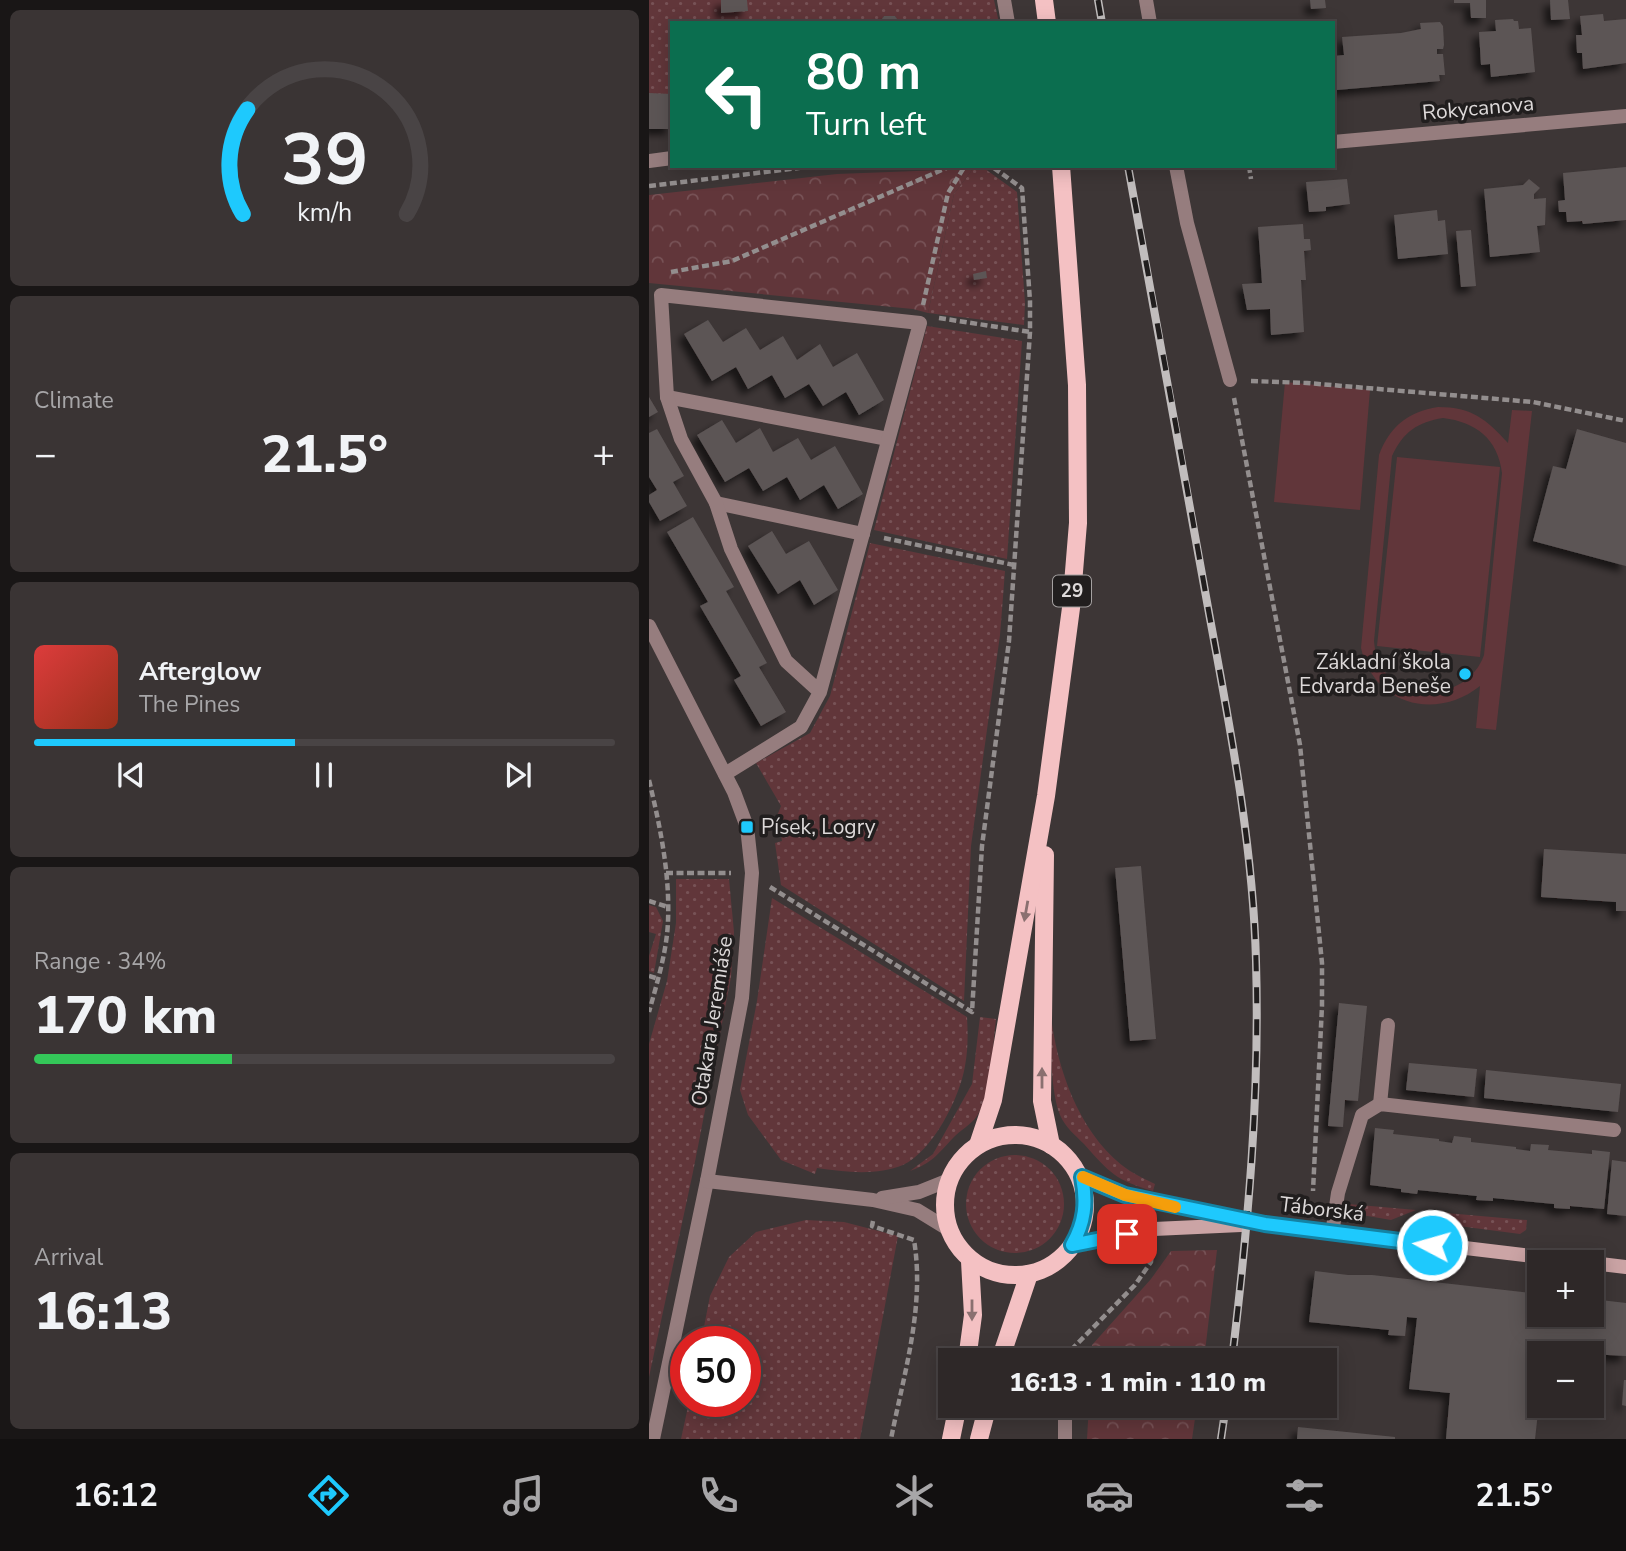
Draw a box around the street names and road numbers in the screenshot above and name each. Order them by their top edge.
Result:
street label: Rokycanova [1421,89,1535,127]
road number: 29 [1053,576,1091,606]
street label: Otakara Jeremiáše [685,934,739,1108]
street label: Táborská [1278,1190,1366,1228]

